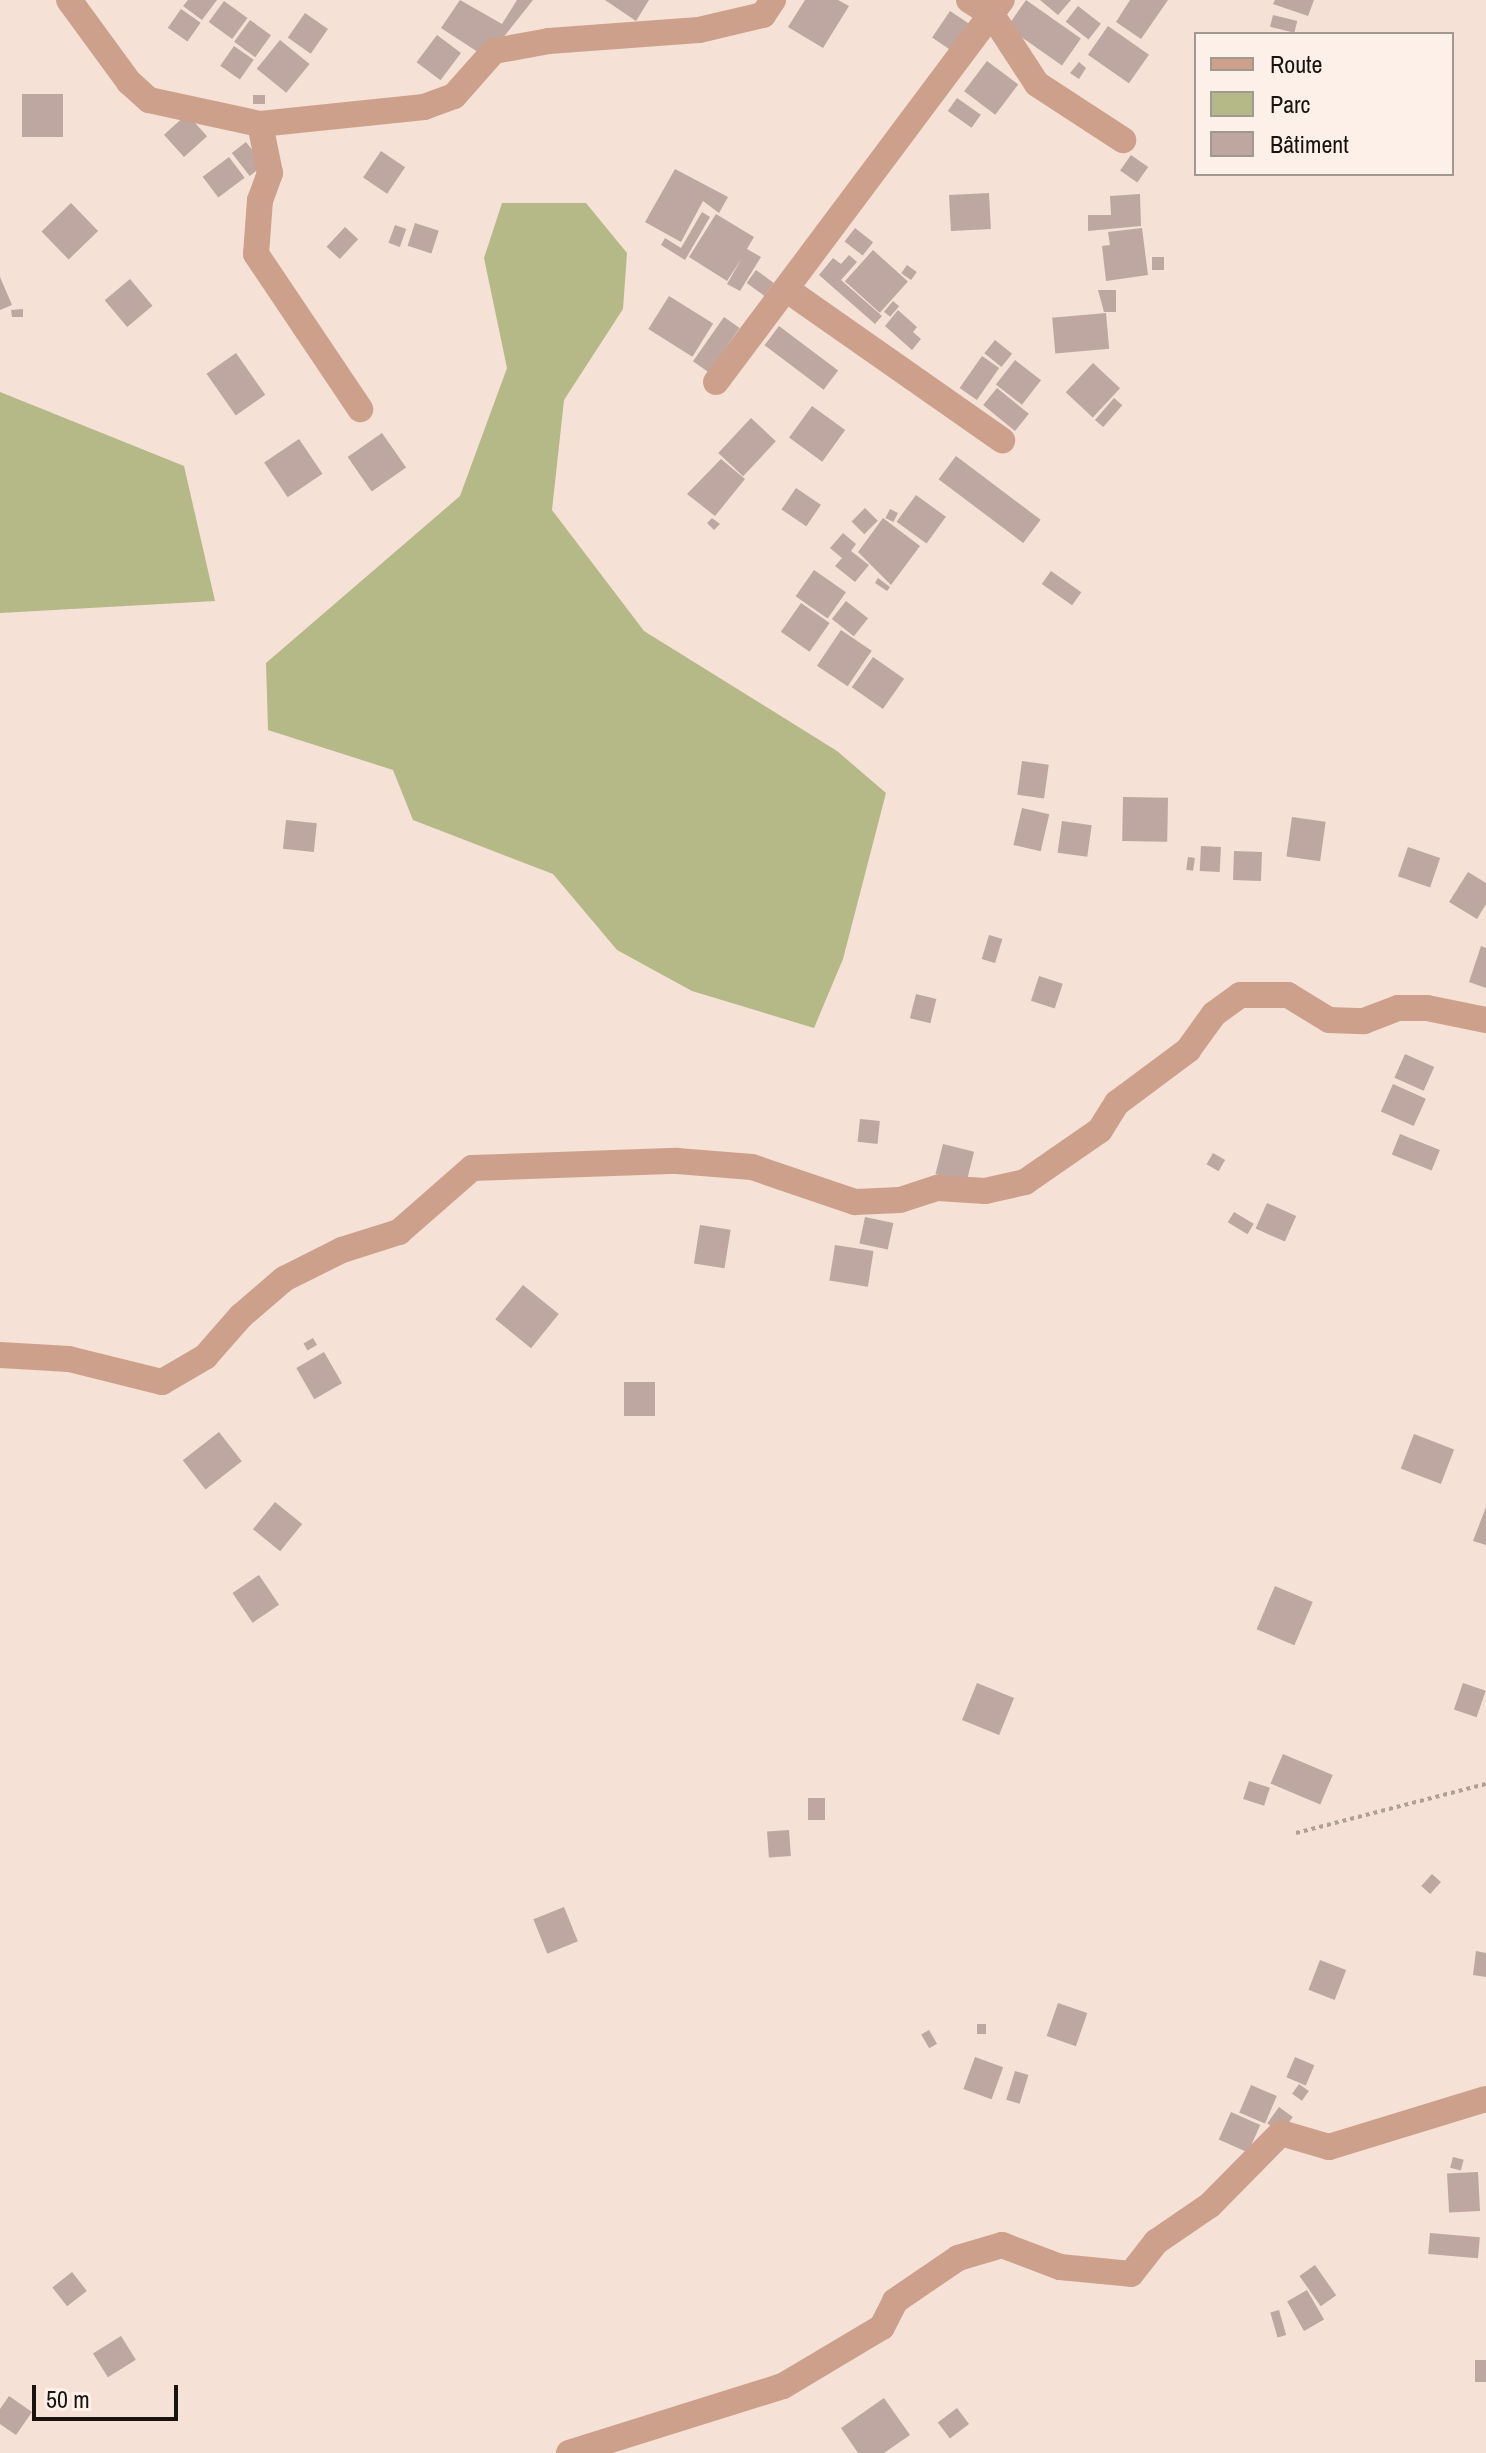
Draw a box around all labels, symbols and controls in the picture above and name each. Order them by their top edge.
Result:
legend [1194,32,1454,176]
text: Route [1270,48,1323,80]
text: Parc [1270,88,1310,120]
text: Bâtiment [1270,128,1349,160]
scale bar [36,2369,182,2419]
text: 50 m [46,2383,90,2415]

